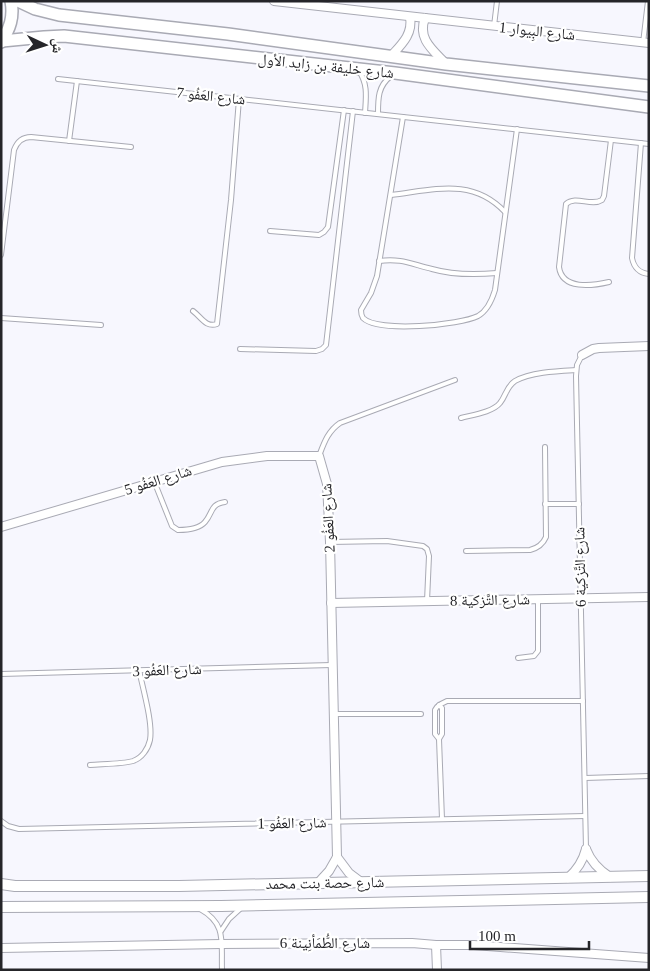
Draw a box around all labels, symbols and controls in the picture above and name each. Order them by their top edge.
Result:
street label: شارع البِيوار 1 [498,19,576,46]
north arrow [20,20,70,70]
text: ش [48,38,65,54]
street label: شارع خليفة بن زايد الأول [257,51,395,83]
street label: شارع العَفُو 7 [175,84,246,110]
street label: شارع العَفُو 5 [123,462,194,500]
street label: شارع العَفُو 2 [318,483,340,553]
street label: شارع التَّزكية 6 [571,527,591,607]
street label: شارع التَّزكية 8 [450,591,530,611]
street label: شارع العَفُو 3 [132,661,202,681]
street label: شارع العَفُو 1 [257,814,327,834]
street label: شارع حصة بنت محمد [266,874,385,894]
scale bar [470,918,589,950]
text: 100 m [478,928,516,944]
street label: شارع الطُّمَأنِينة 6 [280,933,370,953]

